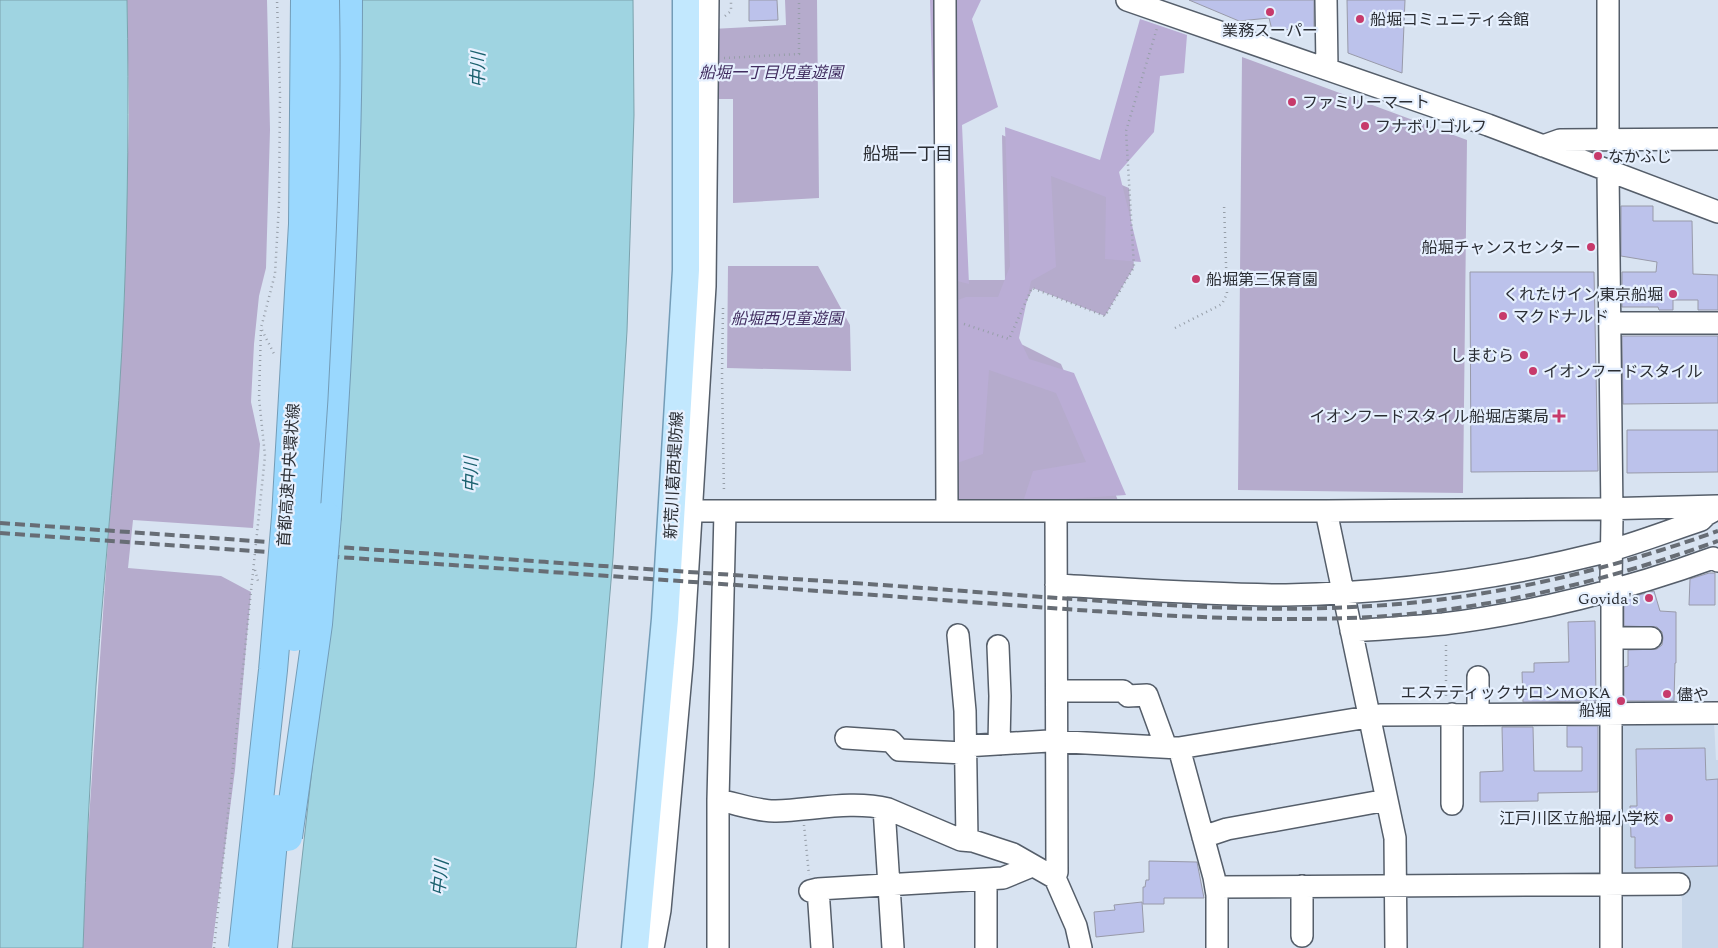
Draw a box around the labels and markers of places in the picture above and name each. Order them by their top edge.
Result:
marker: 業務スーパー [1264,6,1276,18]
place label: 船堀コミュニティ会館 [1370,8,1529,32]
marker: 船堀コミュニティ会館 [1354,13,1366,25]
place label: 業務スーパー [1222,19,1318,43]
place label: ファミリーマート [1302,91,1430,115]
marker: ファミリーマート [1286,96,1298,108]
place label: フナボリゴルフ [1375,115,1487,139]
marker: フナボリゴルフ [1359,120,1371,132]
place label: なかふじ [1608,145,1672,169]
marker: なかふじ [1592,150,1604,162]
place label: 船堀チャンスセンター [1421,236,1581,260]
marker: 船堀チャンスセンター [1585,241,1597,253]
place label: 船堀第三保育園 [1206,268,1318,292]
marker: 船堀第三保育園 [1190,273,1202,285]
place label: くれたけイン東京船堀 [1503,283,1663,307]
marker: くれたけイン東京船堀 [1667,288,1679,300]
place label: マクドナルド [1513,305,1609,329]
marker: マクドナルド [1497,310,1509,322]
place label: しまむら [1450,344,1514,368]
marker: しまむら [1518,349,1530,361]
place label: イオンフードスタイル [1543,360,1703,384]
marker: イオンフードスタイル [1527,365,1539,377]
place label: イオンフードスタイル船堀店薬局 [1309,405,1549,429]
marker: イオンフードスタイル船堀店薬局 [1553,410,1565,422]
place label: Govida's [1578,587,1639,611]
marker: Govida's [1643,592,1655,604]
place label: エステティックサロンMOKA 船堀 [1401,681,1611,723]
place label: 儘や [1677,683,1709,707]
marker: 儘や [1661,688,1673,700]
marker: エステティックサロンMOKA 船堀 [1615,695,1627,707]
place label: 江戸川区立船堀小学校 [1499,807,1659,831]
marker: 江戸川区立船堀小学校 [1663,812,1675,824]

